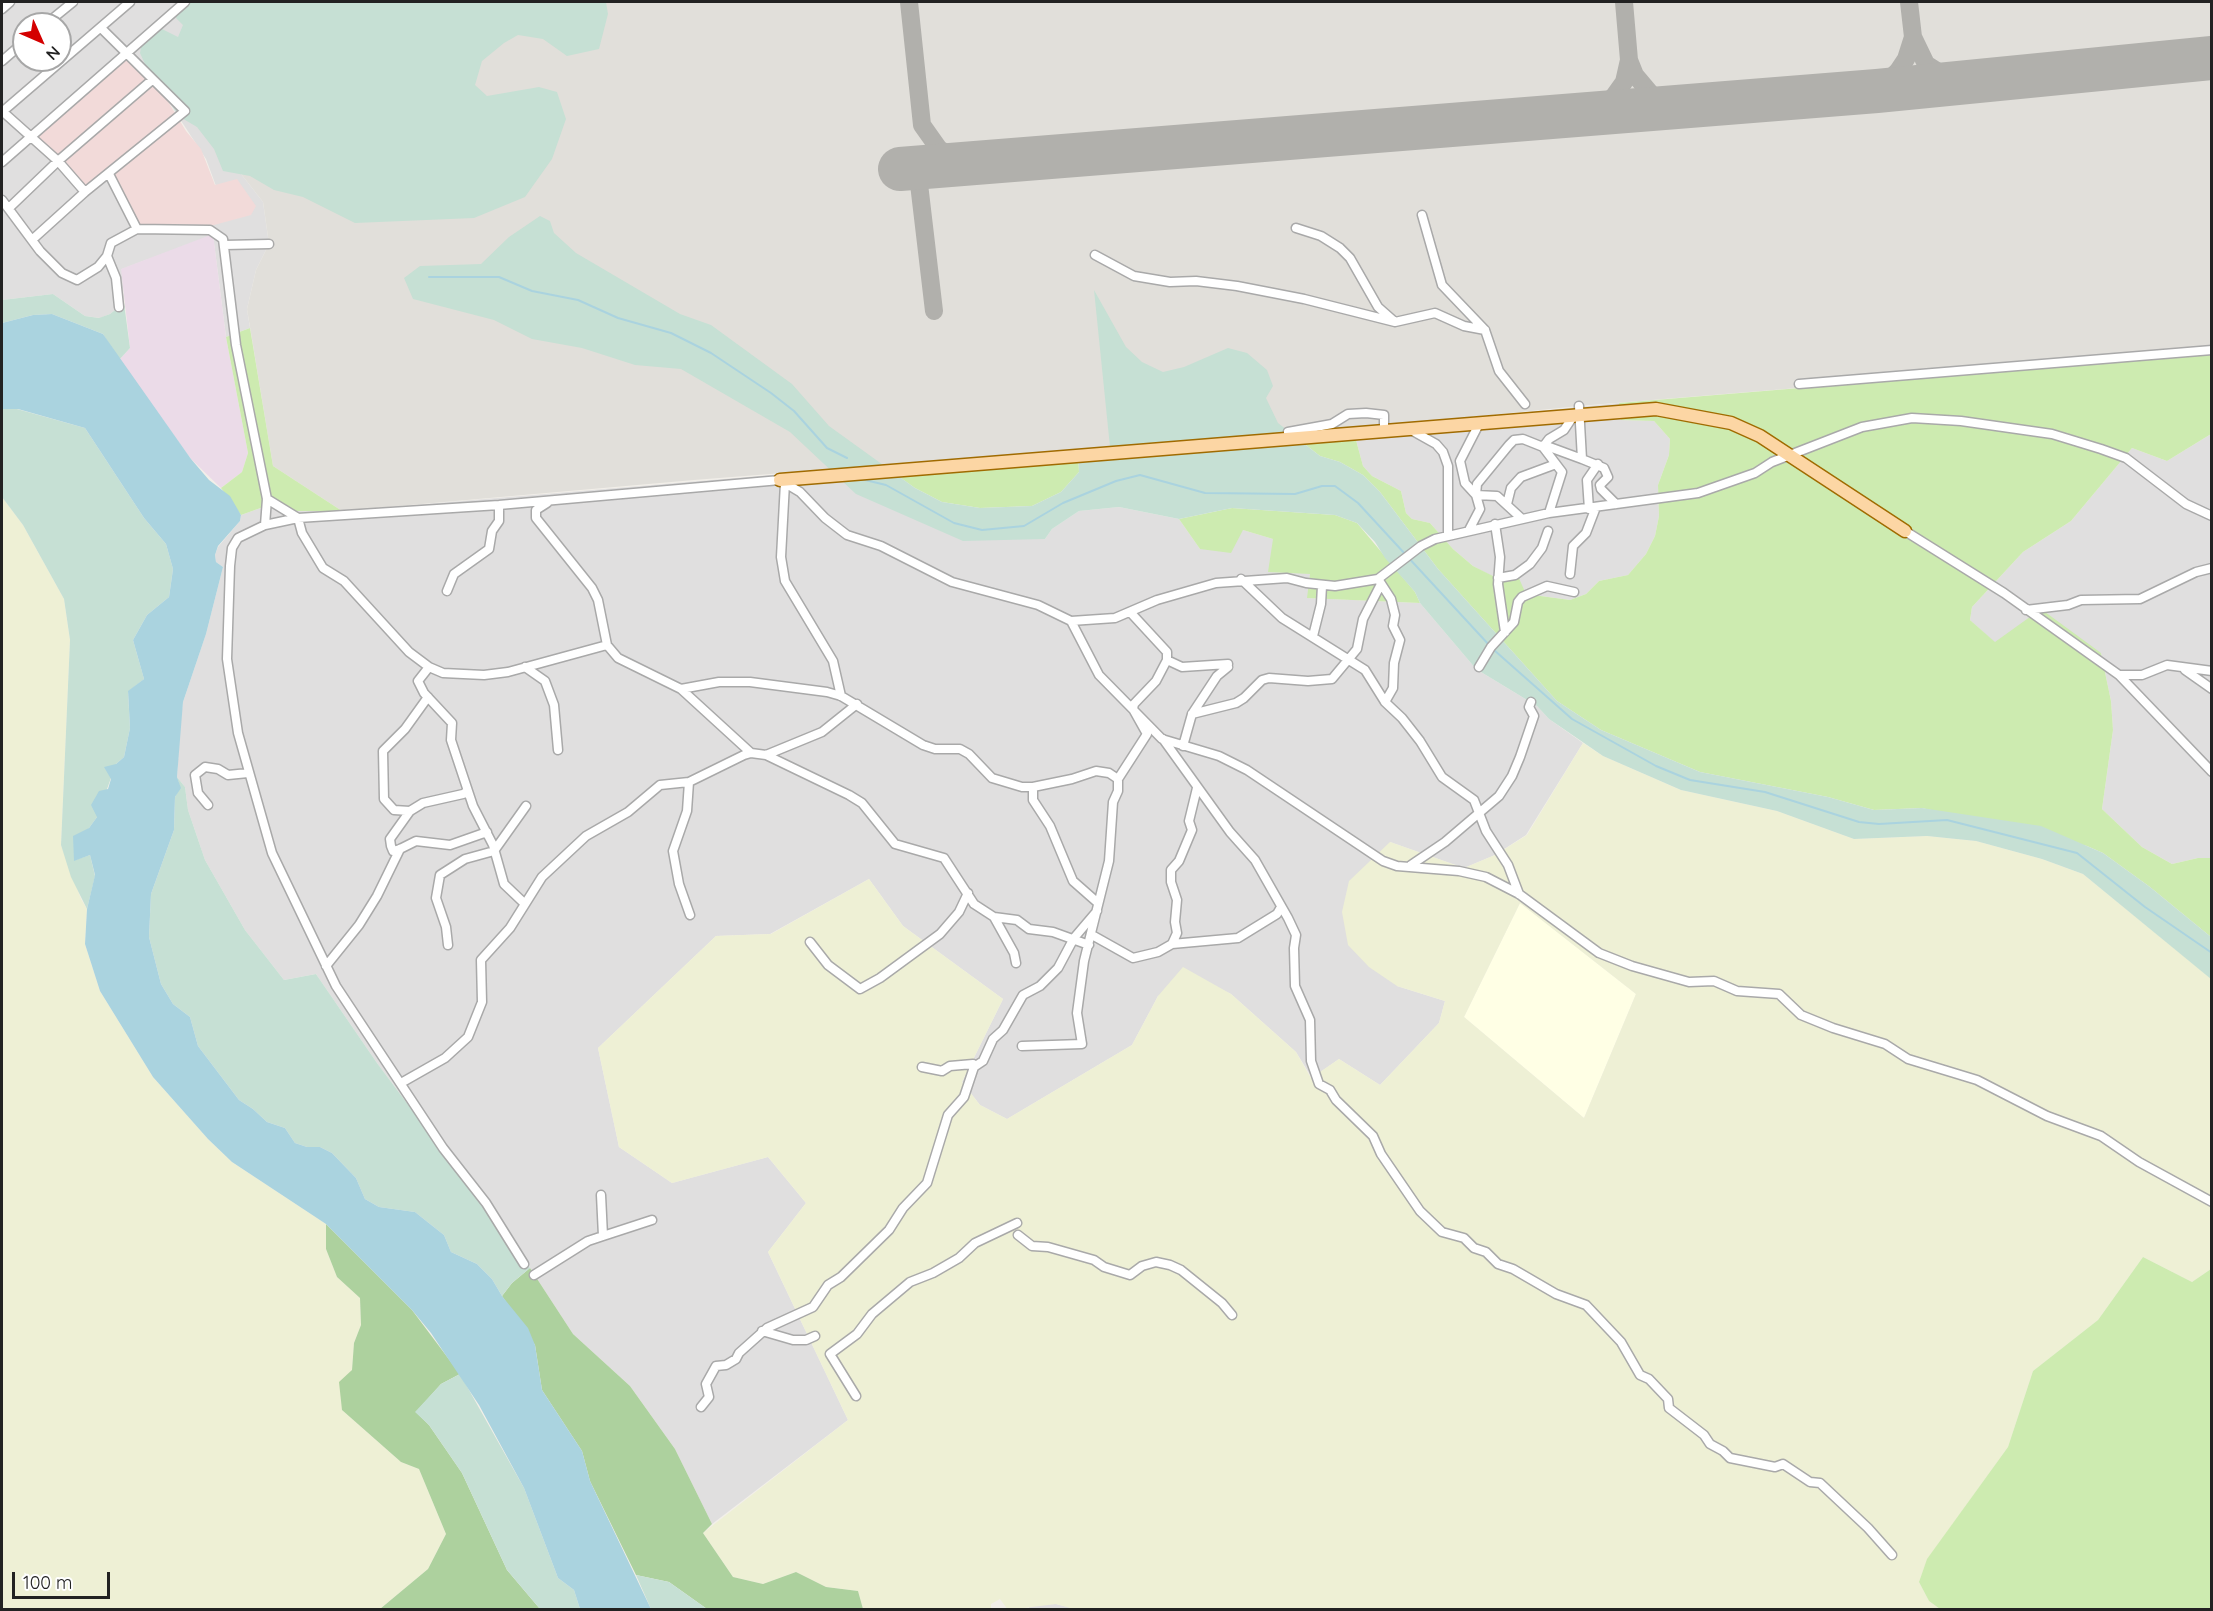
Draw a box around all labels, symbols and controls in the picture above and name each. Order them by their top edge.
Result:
north arrow [12,12,72,72]
text: N [42,42,65,65]
scale bar [15,1560,112,1598]
text: 100 m [23,1571,72,1594]

